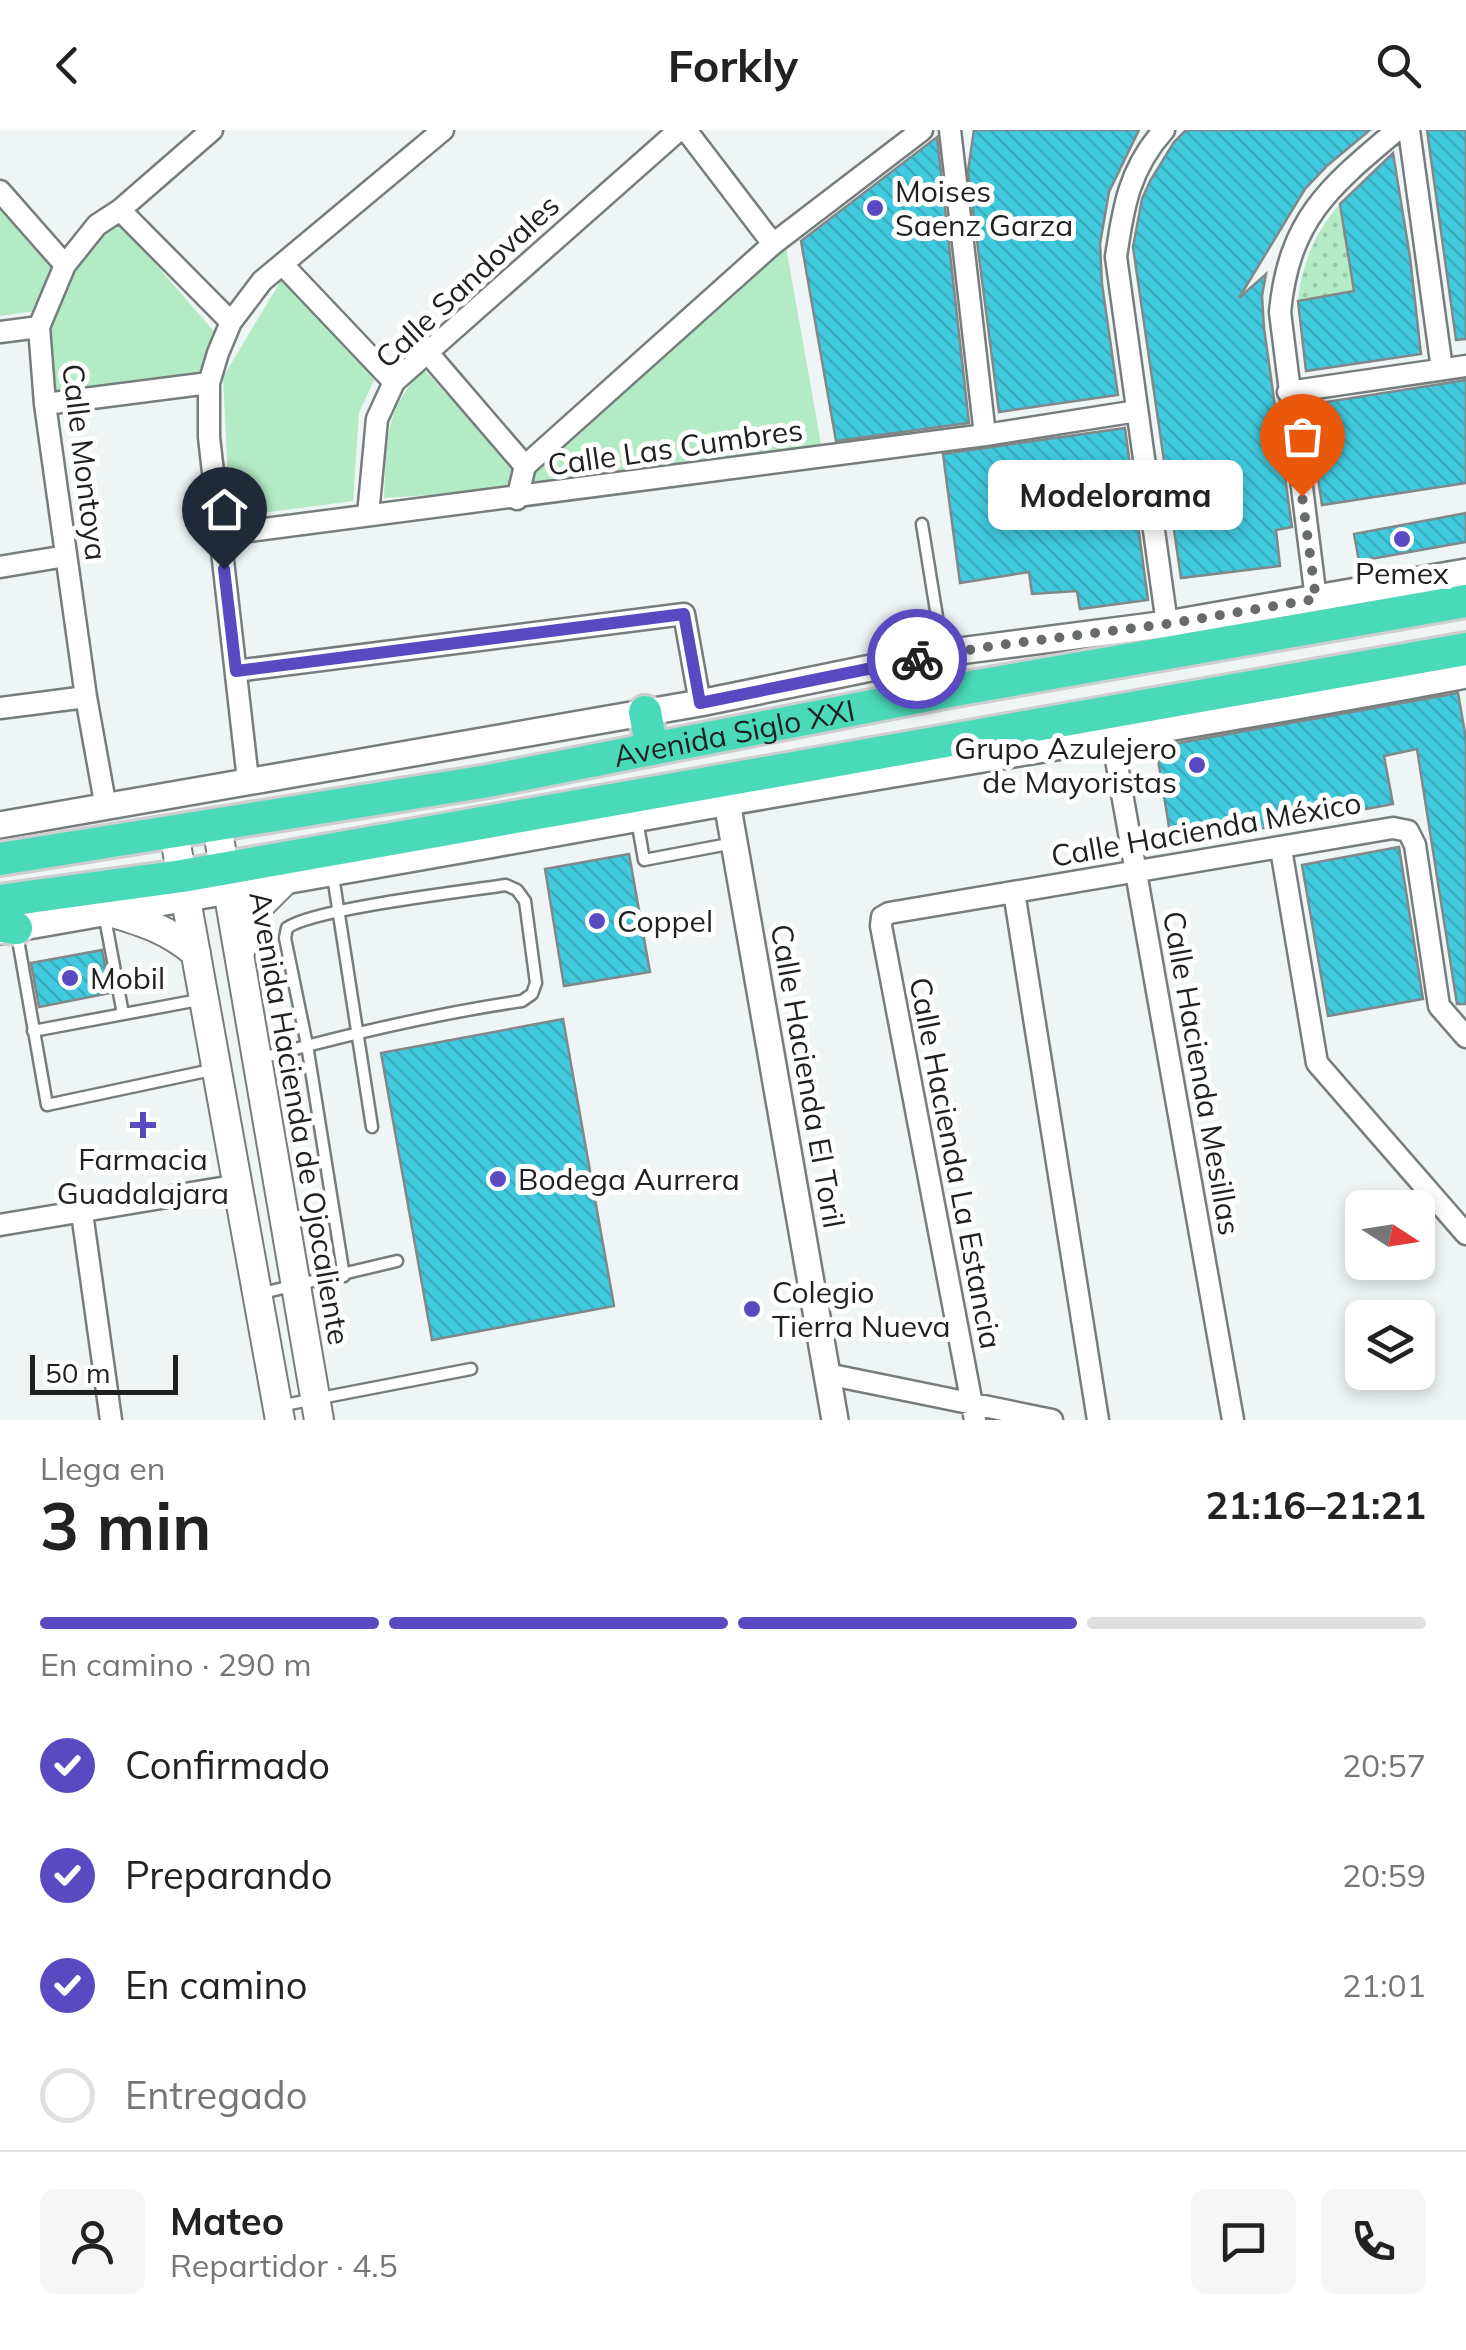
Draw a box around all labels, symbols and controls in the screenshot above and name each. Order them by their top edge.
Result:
text: Forkly [668,37,798,93]
icon: back [40,38,95,93]
icon: search [1371,38,1426,93]
place label: Moises Saenz Garza [895,172,1073,244]
street label: Calle Sandovales [367,186,567,376]
marker: Moises Saenz Garza [864,197,886,219]
street label: Calle Montoya [54,362,116,562]
pin [1260,394,1345,497]
icon: bag [1275,409,1330,464]
street label: Calle Las Cumbres [545,410,805,484]
callout: Modelorama [987,461,1242,531]
pin [182,467,267,570]
text: Modelorama [1019,475,1212,515]
icon: home [197,482,252,537]
marker: Pemex [1391,528,1413,550]
place label: Pemex [1355,554,1449,592]
courier [867,609,967,709]
icon: bike [890,632,945,687]
street label: Avenida Siglo XXI [610,691,858,775]
place label: Grupo Azulejero de Mayoristas [954,729,1177,801]
marker: Grupo Azulejero de Mayoristas [1186,754,1208,776]
street label: Calle Hacienda México [1048,783,1364,875]
street label: Avenida Hacienda de Ojocaliente [241,888,359,1348]
place label: Coppel [617,902,713,940]
street label: Calle Hacienda Mesillas [1155,908,1249,1238]
marker: Coppel [586,910,608,932]
street label: Calle Hacienda El Toril [763,921,853,1231]
place label: Mobil [90,959,165,997]
marker: Mobil [59,967,81,989]
street label: Calle Hacienda La Estancia [901,974,1011,1352]
marker: Farmacia Guadalajara [132,1114,154,1136]
place label: Farmacia Guadalajara [57,1140,229,1212]
place label: Bodega Aurrera [518,1160,740,1198]
marker: Bodega Aurrera [487,1168,509,1190]
north arrow [1345,1190,1435,1280]
map controls [1345,1190,1435,1390]
place label: Colegio Tierra Nueva [772,1273,951,1345]
marker: Colegio Tierra Nueva [741,1298,763,1320]
button: layers [1345,1300,1435,1390]
scale bar [30,1350,178,1394]
text: 50 m [45,1355,111,1390]
text: Llega en [40,1448,165,1488]
text: 21:16–21:21 [1206,1481,1426,1529]
text: 3 min [40,1485,211,1566]
text: En camino · 290 m [40,1644,312,1684]
icon: check [40,1738,95,1793]
text: Confirmado [125,1741,330,1789]
text: 20:57 [1342,1745,1426,1785]
icon: check [40,1848,95,1903]
text: Preparando [125,1851,332,1899]
text: 20:59 [1342,1855,1426,1895]
icon: check [40,1958,95,2013]
text: En camino [125,1961,307,2009]
text: 21:01 [1342,1965,1426,2005]
text: Entregado [125,2071,307,2119]
button: person [40,2189,145,2294]
button: chat [1191,2189,1296,2294]
button: phone [1321,2189,1426,2294]
text: Mateo [170,2197,284,2245]
text: Repartidor · 4.5 [170,2245,398,2285]

